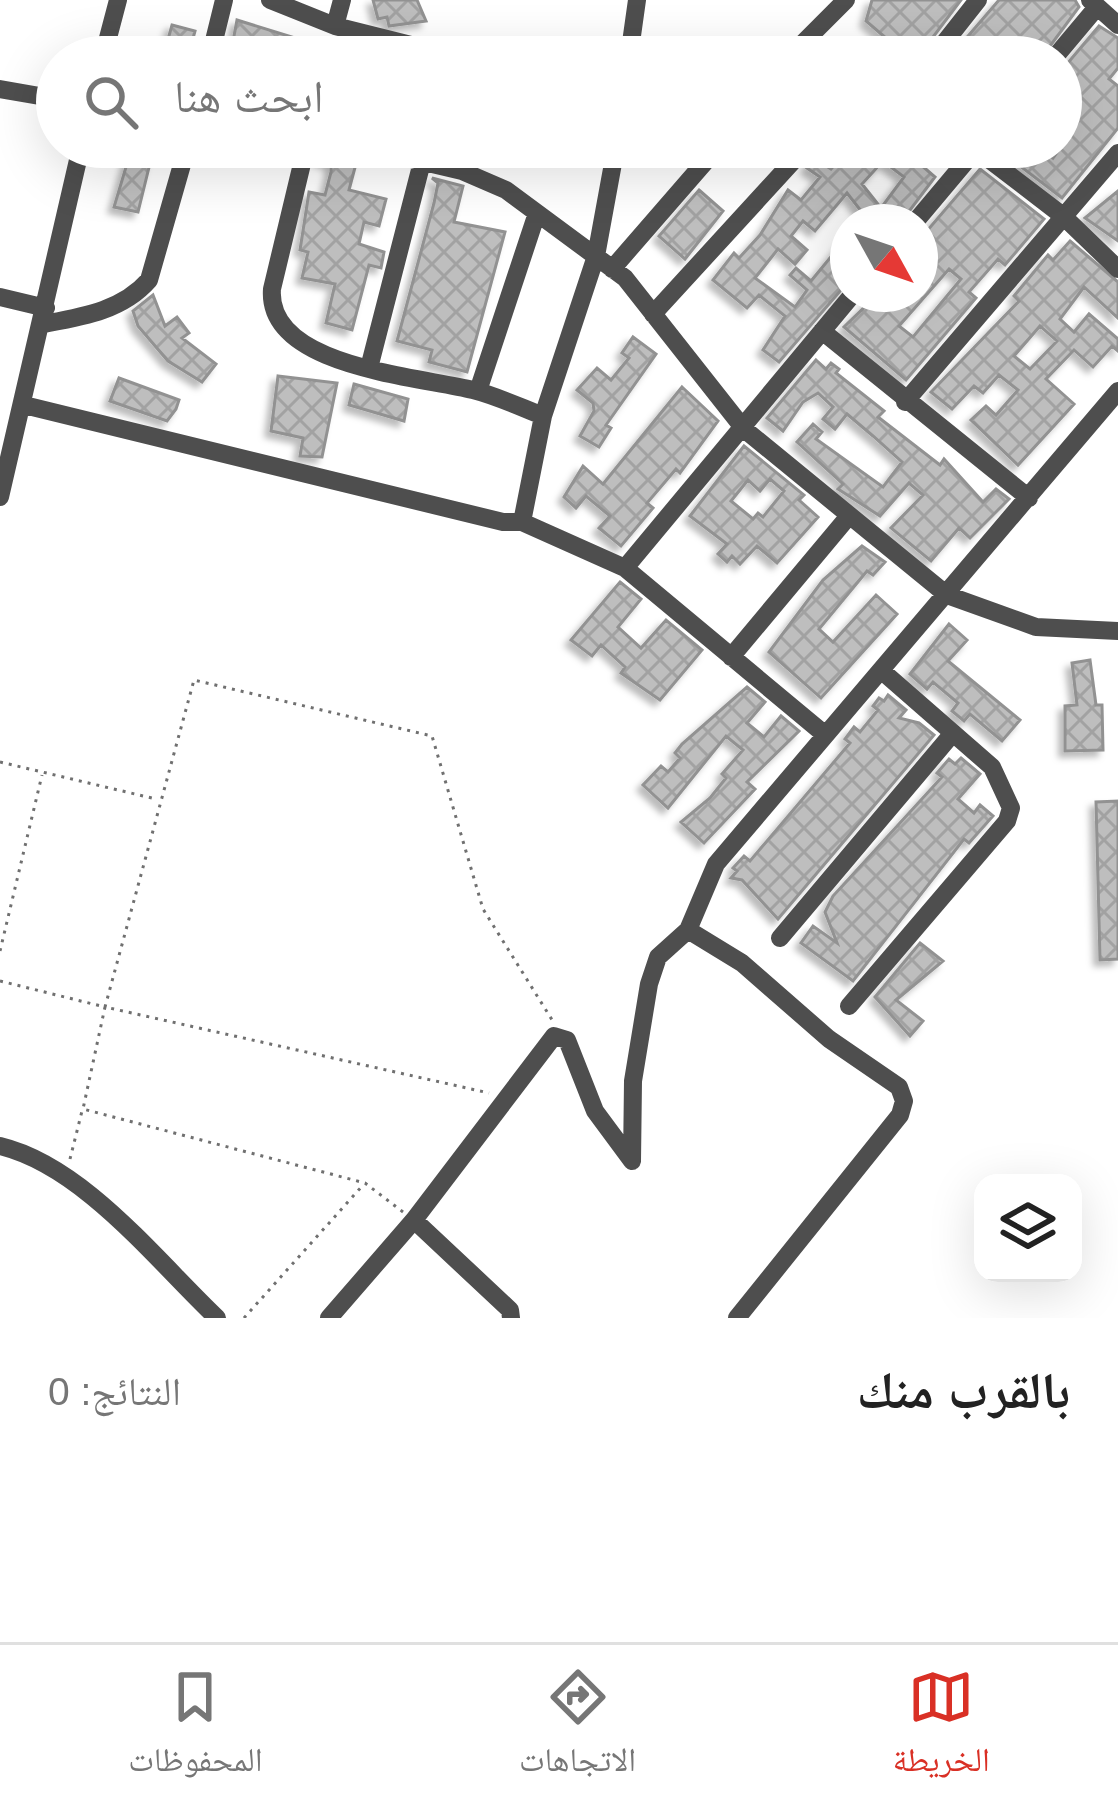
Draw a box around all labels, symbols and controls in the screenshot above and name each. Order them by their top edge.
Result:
search box [36,36,1082,168]
icon: search [78,69,144,135]
text: ابحث هنا [174,71,324,122]
north arrow [830,204,938,312]
map controls [974,1174,1082,1282]
button: layers [974,1174,1082,1282]
text: بالقرب منك [857,1362,1070,1419]
text: النتائج: 0 [48,1370,181,1413]
tab: المحفوظات [128,1664,263,1792]
tab: الاتجاهات [519,1664,636,1792]
tab: الخريطة [893,1664,990,1792]

